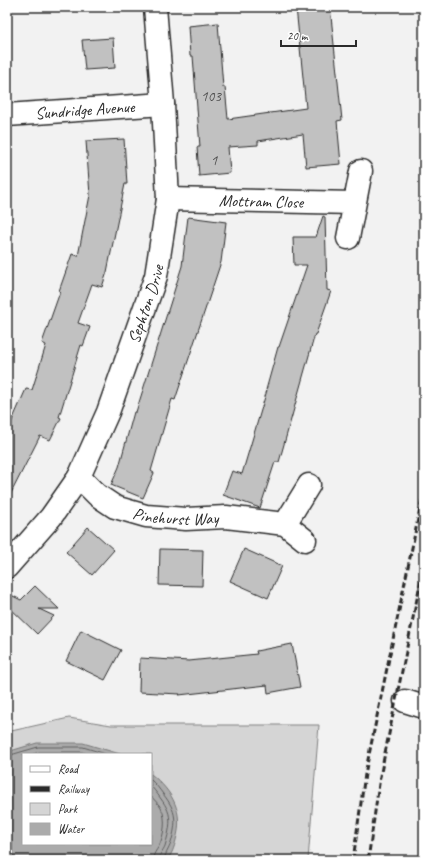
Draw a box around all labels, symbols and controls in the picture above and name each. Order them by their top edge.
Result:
scale bar [281,22,356,48]
text: 20 m [287,28,309,44]
house number: 103 [201,87,222,106]
street label: Sundridge Avenue [34,96,137,124]
house number: 1 [211,151,219,170]
street label: Mottram Close [219,190,305,213]
street label: Sephton Drive [123,262,169,346]
street label: Pinehurst Way [130,503,220,530]
legend [22,753,152,845]
text: Road [58,761,80,777]
text: Railway [58,781,90,797]
text: Park [58,801,79,817]
text: Water [58,821,86,837]

